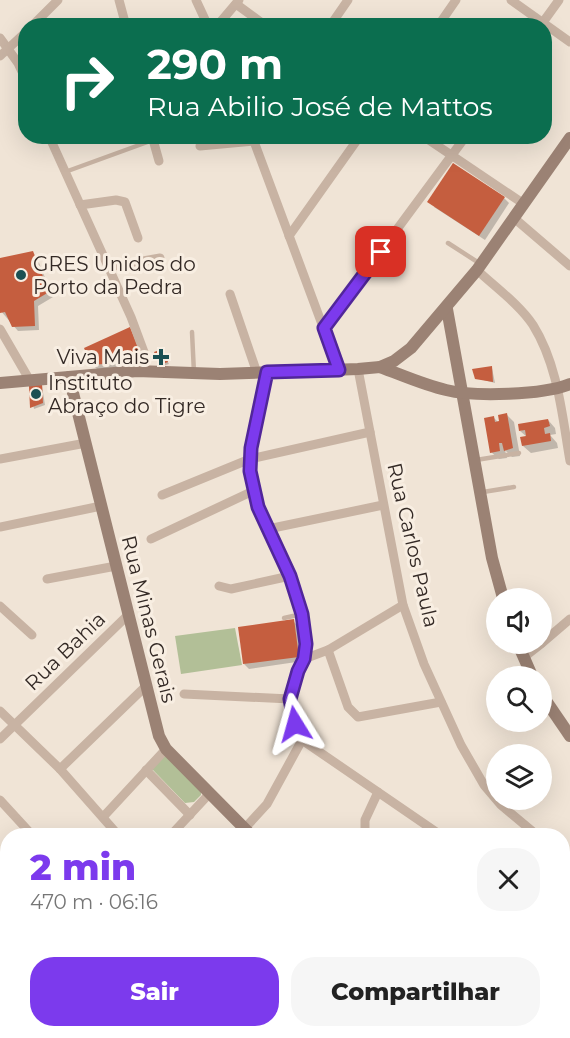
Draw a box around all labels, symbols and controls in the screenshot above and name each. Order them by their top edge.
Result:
text: 290 m [147,38,283,90]
icon: right [48,42,126,120]
text: Rua Abilio José de Mattos [147,90,493,123]
pin [355,226,406,277]
icon: arrive [364,235,397,268]
place label: GRES Unidos do Porto da Pedra [33,252,196,299]
marker: GRES Unidos do Porto da Pedra [14,268,28,282]
place label: Viva Mais [56,345,149,369]
marker: Viva Mais [154,350,168,364]
place label: Instituto Abraço do Tigre [48,371,206,418]
marker: Instituto Abraço do Tigre [29,387,43,401]
street label: Rua Carlos Paula [382,460,444,630]
street label: Rua Minas Gerais [117,533,181,705]
map controls [486,588,552,810]
button: sound [486,588,552,654]
street label: Rua Bahia [20,607,110,695]
button: search [486,666,552,732]
position arrow [263,692,327,756]
button: layers [486,744,552,810]
text: 2 min [30,845,136,889]
button: close [477,848,540,911]
text: 470 m · 06:16 [30,890,158,914]
button: Sair [30,957,279,1026]
button: Compartilhar [291,957,540,1026]

